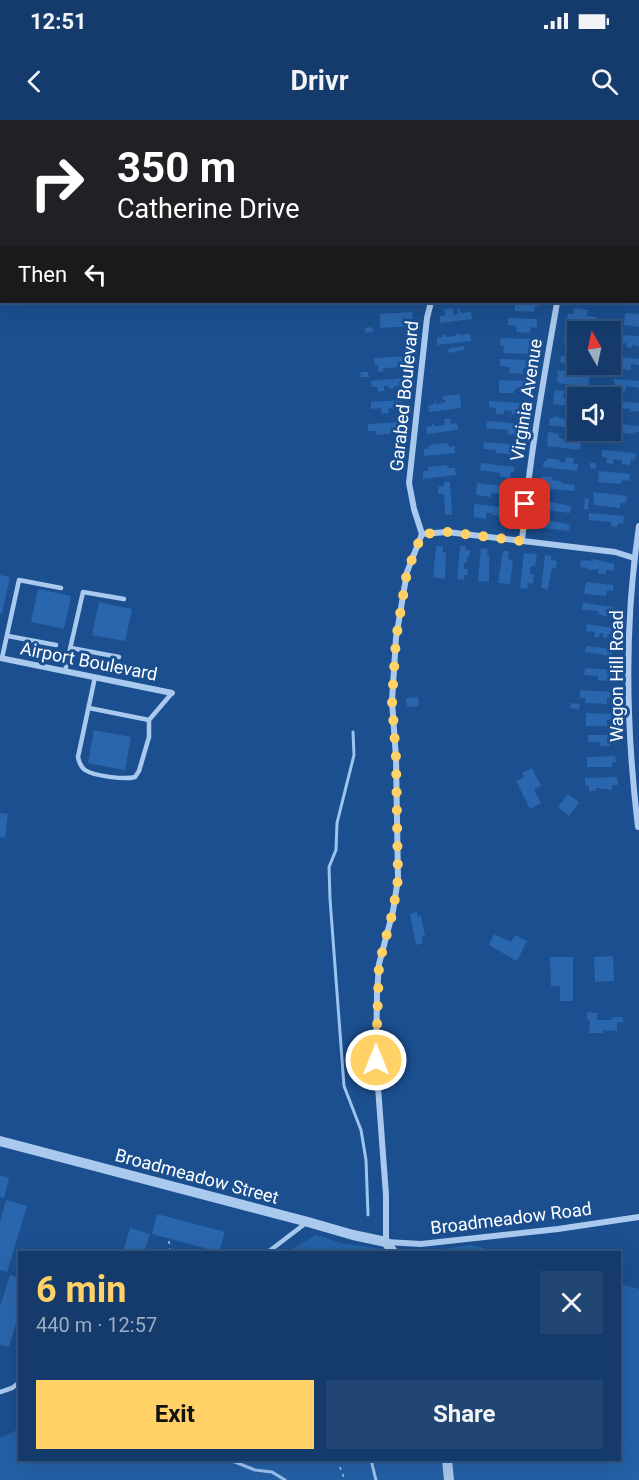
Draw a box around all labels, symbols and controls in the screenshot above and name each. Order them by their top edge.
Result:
text: 12:51 [30,9,87,34]
icon: back [18,65,51,98]
text: Drivr [290,65,349,97]
icon: search [588,65,621,98]
text: 350 m [117,143,236,192]
icon: right [18,144,96,222]
text: Catherine Drive [117,193,300,225]
icon: left [79,258,112,291]
text: Then [18,262,67,287]
street label: Garabed Boulevard [386,320,422,472]
north arrow [567,321,621,375]
map controls [567,321,621,441]
street label: Virginia Avenue [506,337,546,463]
button: sound [567,387,621,441]
pin [499,478,550,529]
icon: arrive [508,487,541,520]
street label: Wagon Hill Road [606,610,627,742]
street label: Airport Boulevard [19,637,159,685]
position arrow [344,1028,408,1092]
street label: Broadmeadow Street [113,1144,281,1208]
street label: Broadmeadow Road [429,1198,593,1238]
text: 6 min [36,1269,127,1311]
button: close [540,1271,603,1334]
text: 440 m · 12:57 [36,1313,157,1337]
button: Exit [36,1380,314,1449]
button: Share [326,1380,603,1449]

